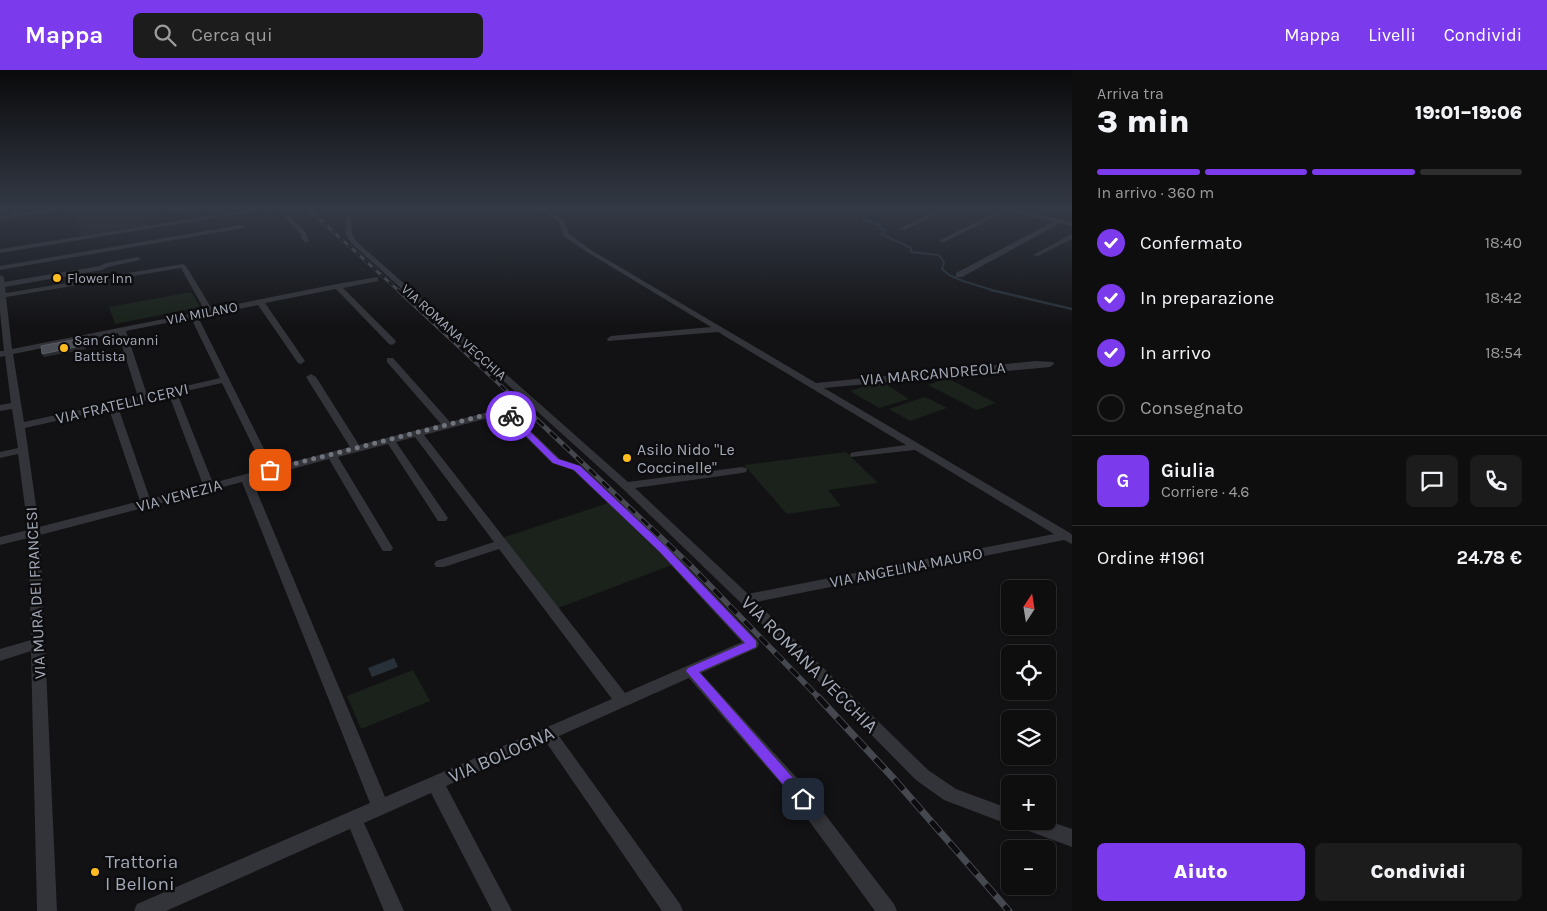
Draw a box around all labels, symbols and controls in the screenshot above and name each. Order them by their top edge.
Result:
search box [133,13,483,58]
text: Mappa [25,21,103,49]
icon: search [151,21,179,49]
text: Cerca qui [191,24,273,46]
text: Mappa [1284,24,1340,46]
text: Livelli [1368,24,1416,46]
text: Condividi [1444,24,1522,46]
text: Arriva tra [1097,84,1164,103]
text: 19:01–19:06 [1415,102,1522,124]
text: 3 min [1097,103,1190,140]
text: In arrivo · 360 m [1097,183,1214,202]
icon: check [1097,229,1125,257]
text: Confermato [1140,232,1242,254]
text: 18:40 [1485,233,1522,252]
place label: Flower Inn [67,270,132,287]
marker: Flower Inn [51,272,63,284]
street label: VIA ROMANA VECCHIA [397,281,510,384]
icon: check [1097,284,1125,312]
text: In preparazione [1140,287,1274,309]
text: 18:42 [1485,288,1522,307]
street label: VIA MILANO [165,298,239,329]
place label: San Giovanni Battista [74,332,159,365]
icon: check [1097,339,1125,367]
marker: San Giovanni Battista [58,342,70,354]
text: In arrivo [1140,342,1211,364]
text: 18:54 [1485,343,1522,362]
street label: VIA MARCANDREOLA [860,358,1006,389]
street label: VIA FRATELLI CERVI [54,379,190,428]
courier [486,391,536,441]
text: Consegnato [1140,397,1243,419]
icon: bike [497,402,525,430]
place label: Asilo Nido "Le Coccinelle" [637,440,735,477]
pin [249,449,291,491]
marker: Asilo Nido "Le Coccinelle" [621,452,633,464]
button: chat [1406,455,1458,507]
button: phone [1470,455,1522,507]
icon: bag [256,456,284,484]
text: Giulia [1161,460,1215,482]
text: G [1117,470,1129,492]
street label: VIA VENEZIA [134,475,224,516]
text: Corriere · 4.6 [1161,482,1250,501]
street label: VIA MURA DEI FRANCESI [22,506,49,680]
street label: VIA ANGELINA MAURO [828,543,984,592]
text: Ordine #1961 [1097,547,1205,569]
text: 24.78 € [1457,547,1522,569]
north arrow [1001,580,1056,635]
map controls [1001,580,1056,895]
street label: VIA ROMANA VECCHIA [736,592,882,738]
button: locate [1001,645,1056,700]
button: layers [1001,710,1056,765]
street label: VIA BOLOGNA [445,722,557,788]
button: + [1001,775,1056,830]
pin [782,778,824,820]
icon: home [789,785,817,813]
button: − [1001,840,1056,895]
button: Aiuto [1097,843,1305,901]
button: Condividi [1315,843,1522,901]
place label: Trattoria I Belloni [105,851,178,895]
marker: Trattoria I Belloni [89,866,101,878]

